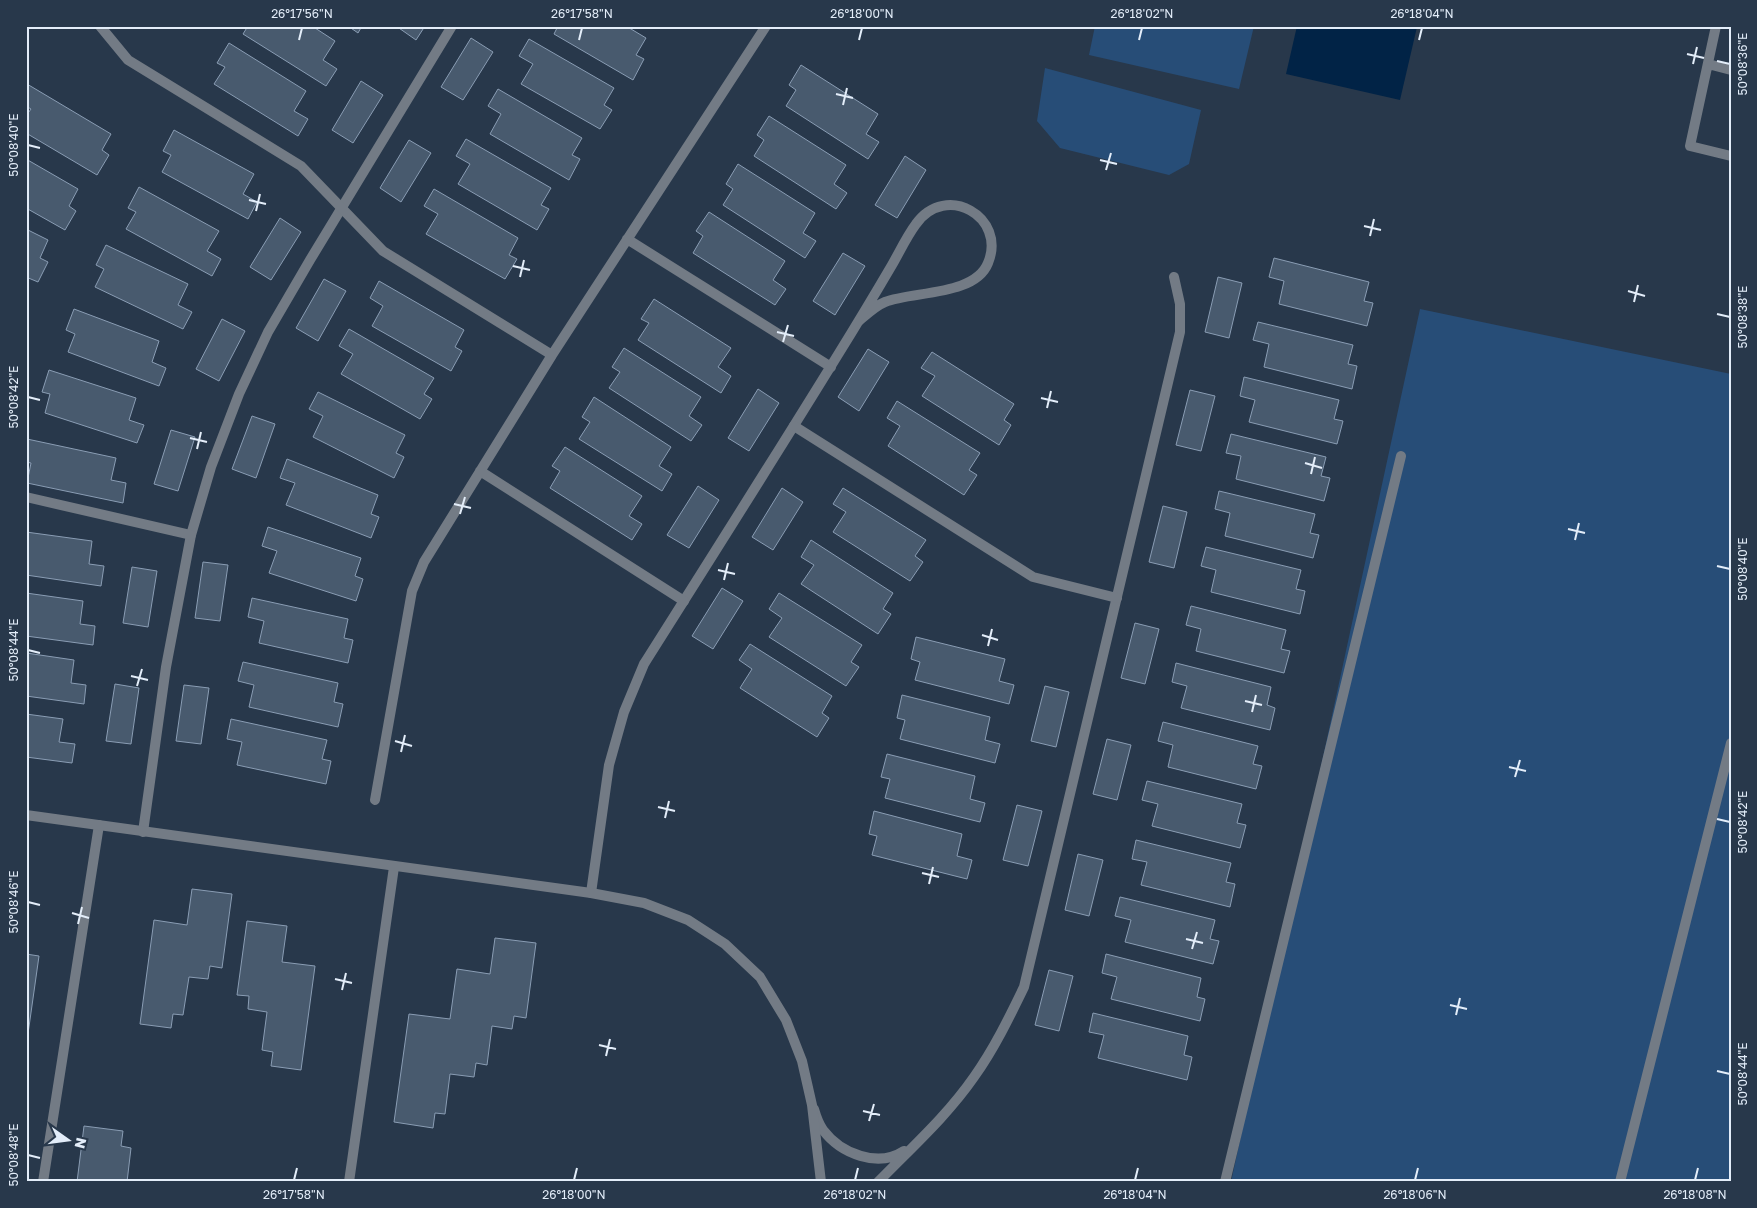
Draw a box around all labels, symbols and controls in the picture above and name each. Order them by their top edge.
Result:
text: 26°17'56"N [271,6,333,21]
text: 26°17'58"N [551,6,613,21]
text: 26°18'00"N [830,6,894,21]
text: 26°18'02"N [1111,6,1173,21]
text: 26°18'04"N [1390,6,1454,21]
text: 50°08'36"E [1735,33,1750,95]
text: 50°08'40"E [6,113,21,177]
text: 50°08'38"E [1735,286,1750,348]
text: 50°08'42"E [6,366,21,428]
text: 50°08'40"E [1735,537,1750,601]
text: 50°08'44"E [6,618,21,682]
text: 50°08'42"E [1735,791,1750,853]
text: 50°08'46"E [6,870,21,934]
text: 50°08'44"E [1735,1042,1750,1106]
north arrow [42,1116,92,1166]
text: 50°08'48"E [6,1123,21,1187]
text: N [72,1136,91,1150]
text: 26°17'58"N [263,1187,325,1202]
text: 26°18'00"N [542,1187,606,1202]
text: 26°18'02"N [824,1187,886,1202]
text: 26°18'04"N [1103,1187,1167,1202]
text: 26°18'06"N [1383,1187,1447,1202]
text: 26°18'08"N [1663,1187,1727,1202]

